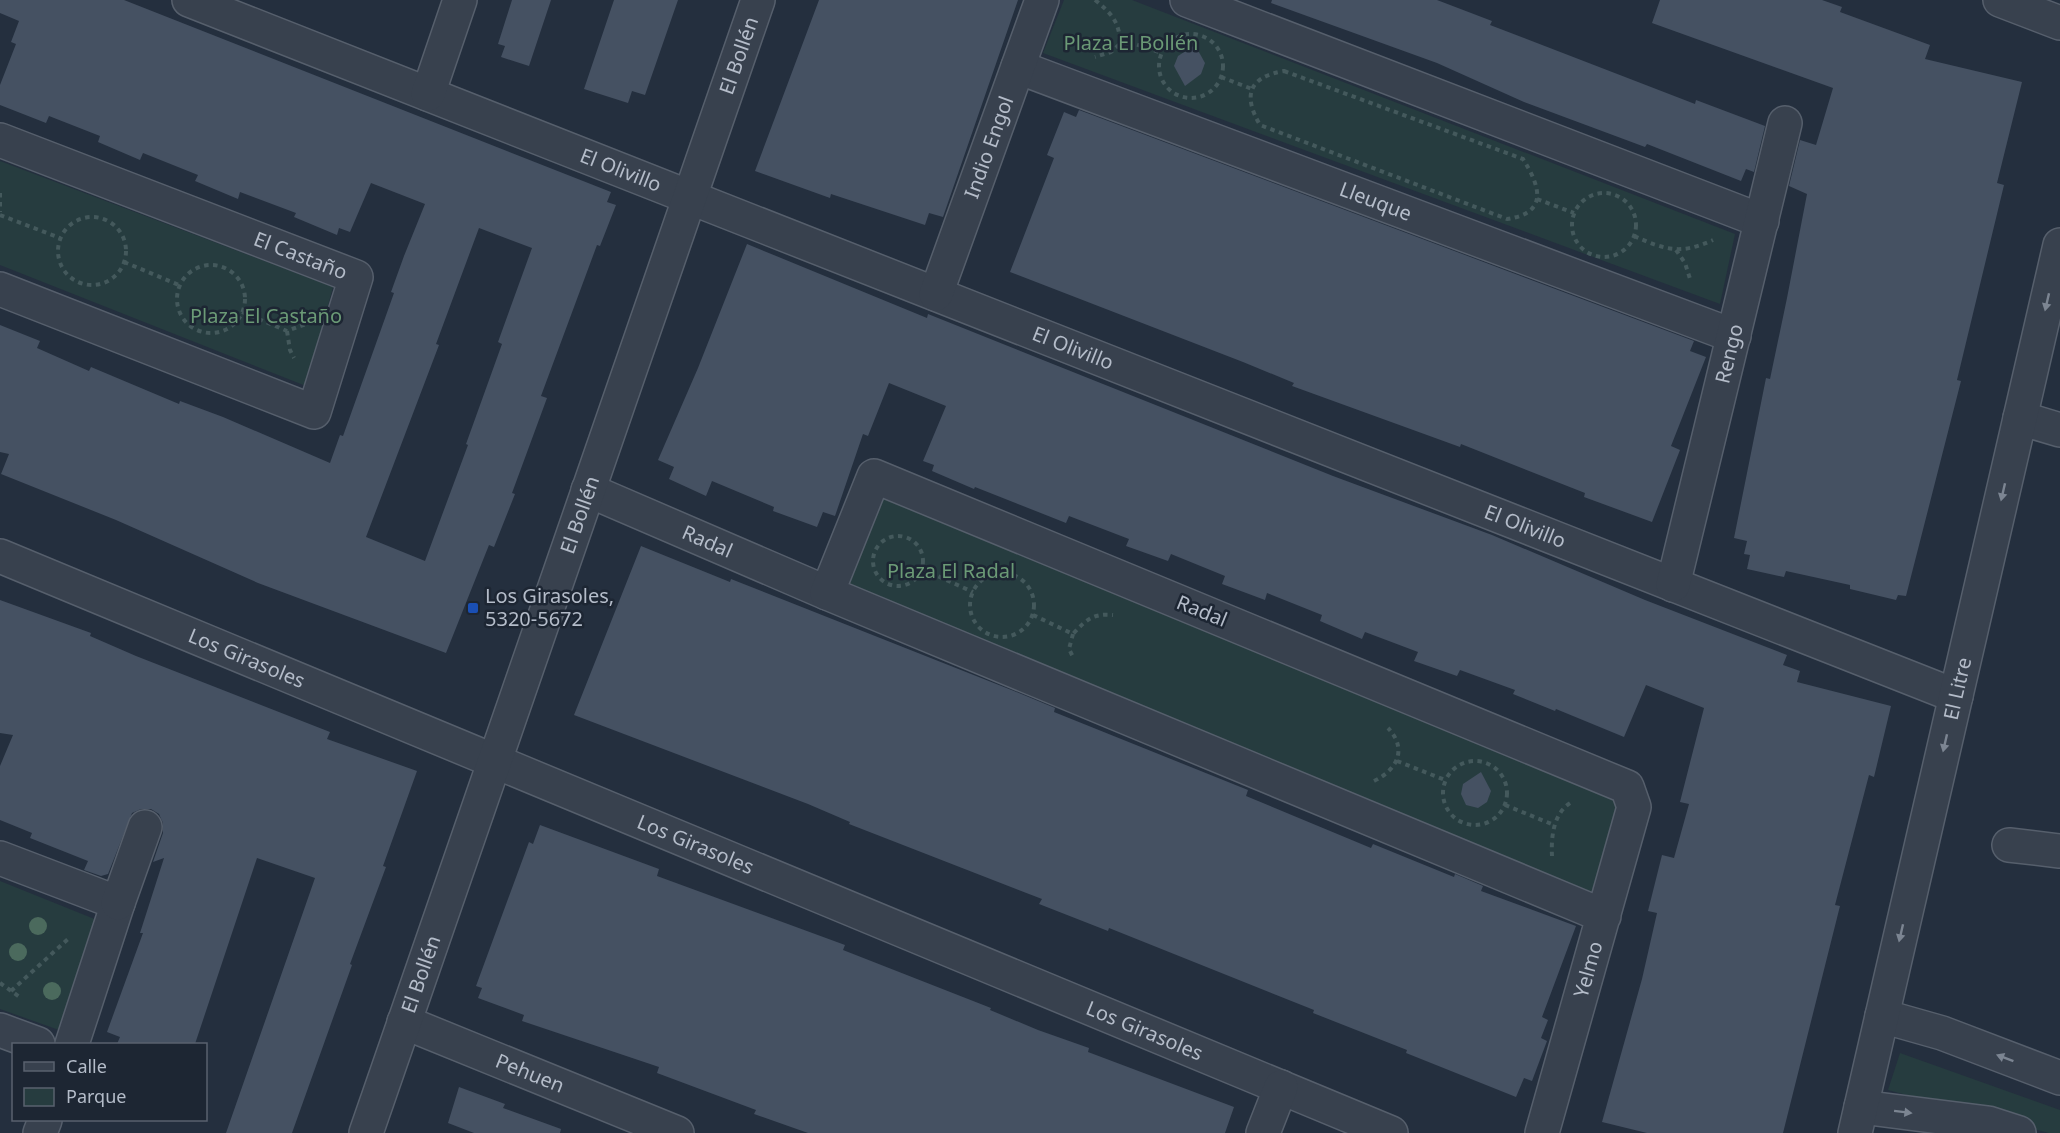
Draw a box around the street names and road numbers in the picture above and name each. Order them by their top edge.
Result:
street label: El Bollén [712,13,764,98]
street label: Indio Engol [958,92,1019,202]
street label: El Olivillo [576,141,666,198]
street label: Lleuque [1336,175,1416,227]
street label: El Castaño [250,225,351,285]
street label: El Olivillo [1028,320,1118,376]
street label: Rengo [1708,321,1749,386]
street label: El Bollén [553,472,605,557]
street label: El Olivillo [1481,498,1570,554]
street label: Radal [678,518,737,564]
street label: Radal [1173,588,1232,633]
street label: Los Girasoles [184,622,309,694]
street label: El Litre [1937,655,1977,723]
street label: Los Girasoles [633,808,758,880]
street label: El Bollén [395,932,446,1017]
street label: Yelmo [1567,938,1609,1001]
street label: Los Girasoles [1082,994,1207,1066]
street label: Pehuen [492,1047,569,1099]

